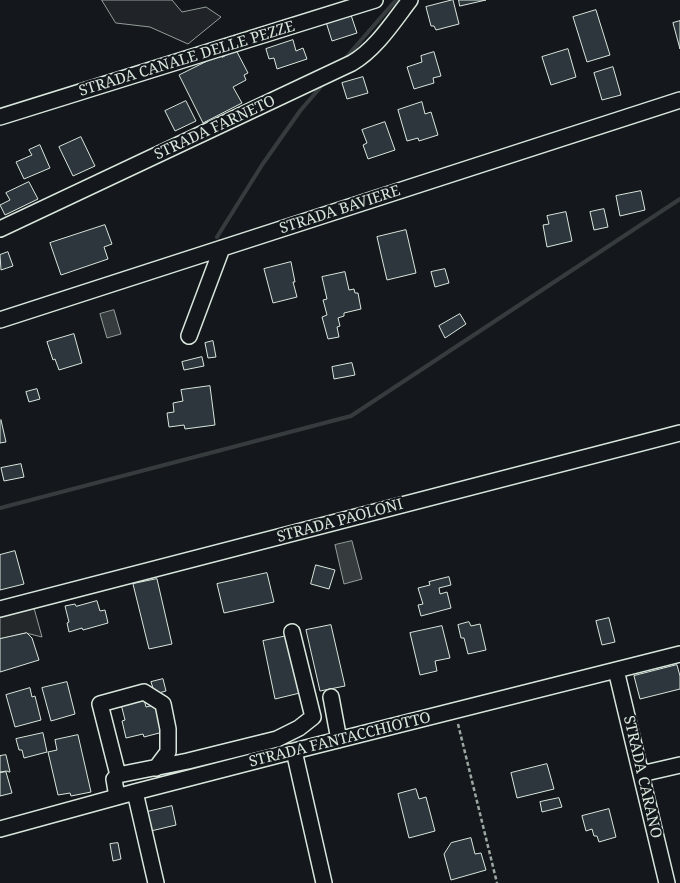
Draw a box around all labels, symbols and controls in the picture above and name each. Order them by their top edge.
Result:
street label: STRADA CANALE DELLE PEZZE [77,18,297,100]
street label: STRADA FARNETO [152,92,278,164]
street label: STRADA BAVIERE [277,182,403,238]
street label: STRADA PAOLONI [275,496,405,546]
street label: STRADA FANTACCHIOTTO [247,709,433,771]
street label: STRADA CARANO [619,714,665,840]

